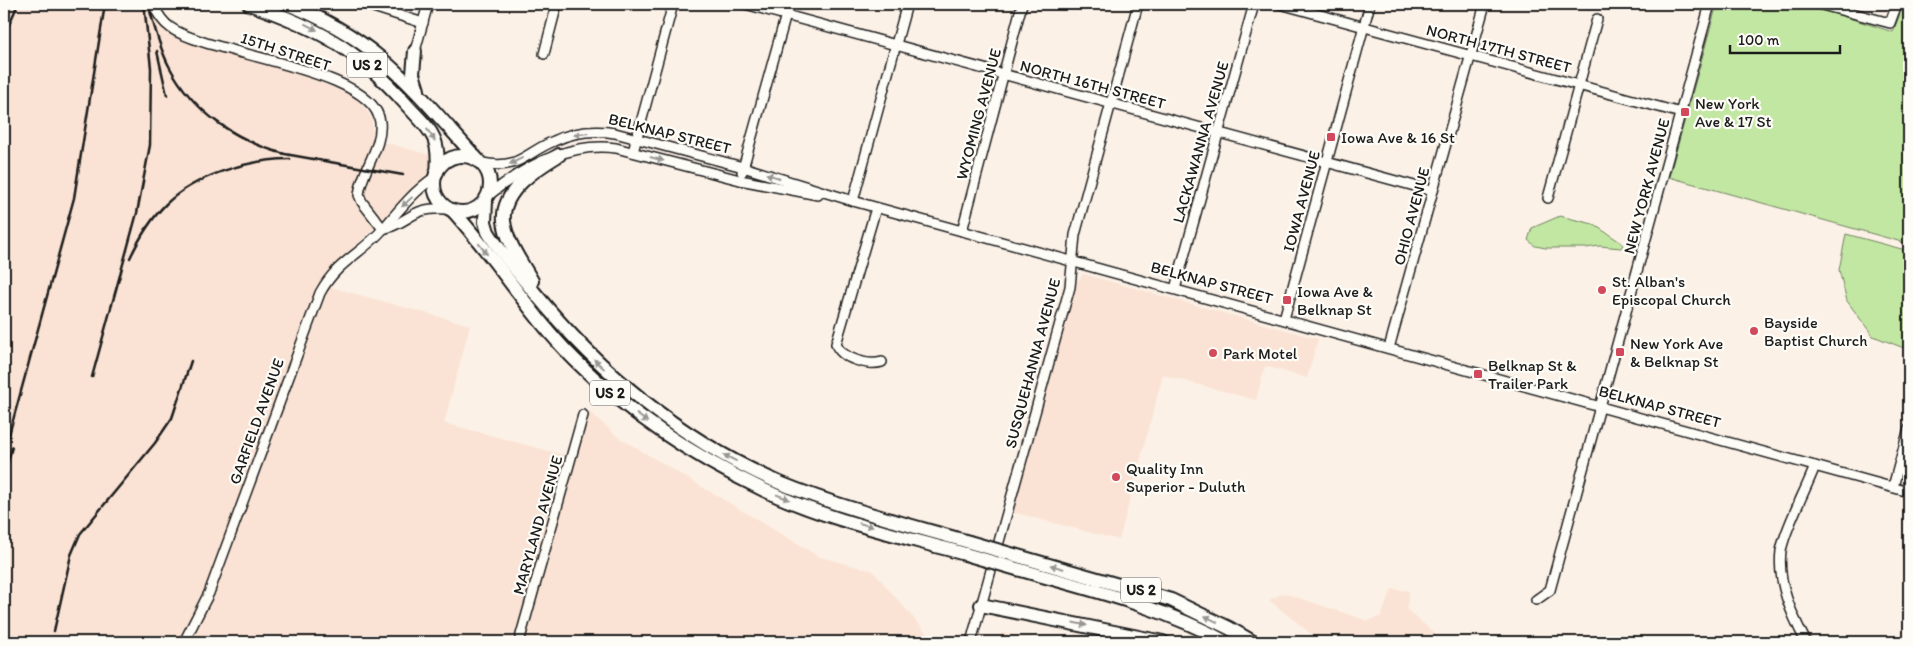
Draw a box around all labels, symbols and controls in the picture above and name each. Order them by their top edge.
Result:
street label: NORTH 17TH STREET [1424,20,1574,77]
scale bar [1730,22,1840,54]
one-way arrow [304,23,318,31]
street label: 15TH STREET [238,28,334,75]
text: 100 m [1738,31,1780,49]
street label: WYOMING AVENUE [952,46,1005,182]
road number: US 2 [347,52,387,78]
street label: NORTH 16TH STREET [1018,56,1168,113]
street label: LACKAWANNA AVENUE [1168,59,1233,225]
place label: New York Ave & 17 St [1695,94,1772,131]
marker: New York Ave & 17 St [1679,106,1691,118]
street label: BELKNAP STREET [607,109,733,158]
street label: NEW YORK AVENUE [1619,116,1674,256]
one-way arrow [426,128,436,141]
place label: Iowa Ave & 16 St [1341,128,1455,147]
one-way arrow [573,130,589,138]
marker: Iowa Ave & 16 St [1325,131,1337,143]
street label: IOWA AVENUE [1279,148,1324,254]
one-way arrow [650,155,665,163]
one-way arrow [509,157,524,165]
street label: OHIO AVENUE [1389,165,1434,267]
one-way arrow [765,172,780,180]
one-way arrow [401,196,414,207]
one-way arrow [478,242,489,255]
street label: BELKNAP STREET [1149,257,1275,308]
place label: St. Alban's Episcopal Church [1612,272,1731,309]
street label: SUSQUEHANNA AVENUE [1001,276,1064,450]
place label: Iowa Ave & Belknap St [1297,282,1373,319]
marker: St. Alban's Episcopal Church [1596,284,1608,296]
marker: Iowa Ave & Belknap St [1281,294,1293,306]
place label: Bayside Baptist Church [1764,313,1867,350]
marker: Bayside Baptist Church [1748,325,1760,337]
place label: New York Ave & Belknap St [1630,334,1723,371]
place label: Park Motel [1223,344,1298,363]
marker: New York Ave & Belknap St [1614,346,1626,358]
marker: Park Motel [1207,347,1219,359]
street label: GARFIELD AVENUE [225,355,288,487]
place label: Belknap St & Trailer Park [1488,356,1577,393]
one-way arrow [593,358,605,370]
marker: Belknap St & Trailer Park [1472,368,1484,380]
road number: US 2 [590,380,630,406]
street label: BELKNAP STREET [1597,381,1723,432]
one-way arrow [635,413,648,423]
street label: MARYLAND AVENUE [509,453,566,597]
one-way arrow [723,454,737,462]
place label: Quality Inn Superior - Duluth [1126,459,1246,496]
marker: Quality Inn Superior - Duluth [1110,471,1122,483]
one-way arrow [776,493,791,501]
one-way arrow [858,522,873,530]
one-way arrow [1050,562,1065,570]
road number: US 2 [1121,578,1161,602]
one-way arrow [1204,614,1218,622]
one-way arrow [1073,621,1089,629]

